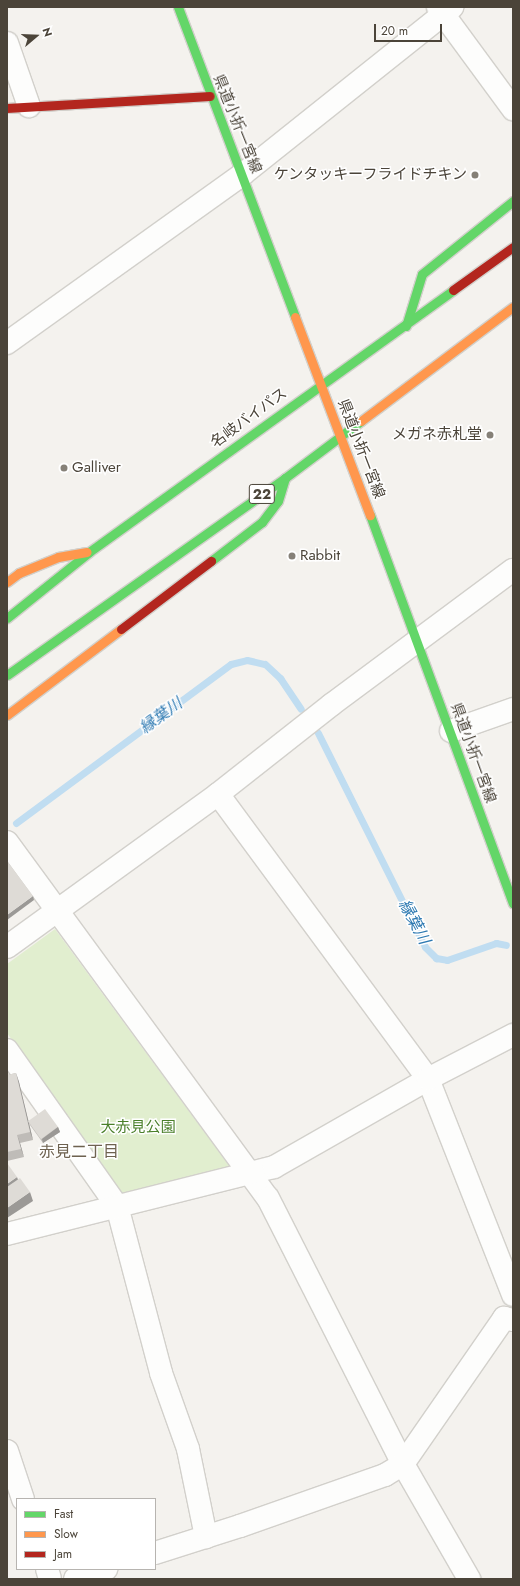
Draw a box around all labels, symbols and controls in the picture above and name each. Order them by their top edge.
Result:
north arrow [16,16,56,56]
scale bar [376,16,444,42]
text: 20 m [381,22,408,40]
text: N [38,25,56,39]
street label: 県道小折一宮線 [209,72,265,176]
place label: ケンタッキーフライドチキン [272,166,467,184]
marker: ケンタッキーフライドチキン [470,170,480,180]
street label: 名岐バイパス [207,384,291,452]
street label: 県道小折一宮線 [334,397,388,501]
place label: メガネ赤札堂 [392,426,482,444]
marker: メガネ赤札堂 [485,430,495,440]
place label: Galliver [72,459,121,477]
marker: Galliver [59,463,69,473]
road number: 22 [248,482,276,506]
place label: Rabbit [300,547,340,565]
marker: Rabbit [287,551,297,561]
water label: 縁葉川 [136,694,186,738]
street label: 県道小折一宮線 [447,701,499,805]
water label: 縁葉川 [394,896,434,948]
park label: 大赤見公園 [101,1119,175,1137]
district label: 赤見二丁目 [39,1142,119,1162]
legend [16,1498,156,1570]
text: Fast [54,1505,73,1523]
text: Slow [54,1525,78,1543]
text: Jam [54,1545,72,1563]

